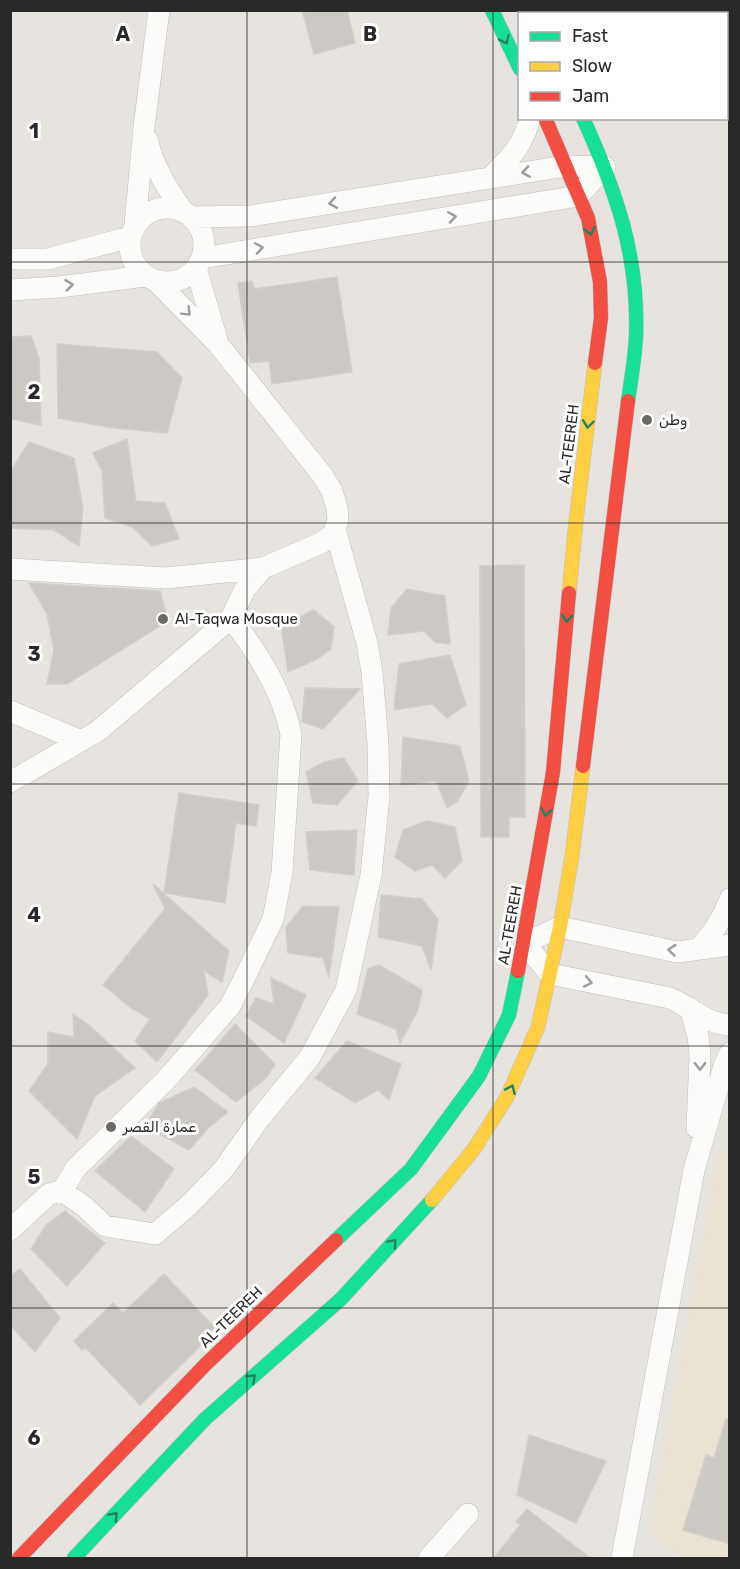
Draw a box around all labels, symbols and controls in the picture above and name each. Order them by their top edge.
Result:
legend [518,12,728,120]
text: A [116,22,131,46]
text: B [363,22,377,46]
text: Fast [572,25,608,47]
one-way arrow [498,34,510,45]
text: Slow [572,55,612,77]
text: Jam [572,85,609,107]
text: 1 [29,119,39,143]
one-way arrow [521,165,531,178]
one-way arrow [329,196,338,208]
one-way arrow [446,211,456,224]
one-way arrow [583,226,596,236]
one-way arrow [255,243,264,255]
one-way arrow [64,280,73,292]
one-way arrow [180,305,191,316]
text: 2 [28,380,41,404]
street label: AL-TEEREH [555,403,583,485]
place label: وطن [659,411,687,430]
marker: وطن [640,413,654,427]
one-way arrow [582,420,595,429]
place label: Al-Taqwa Mosque [175,610,298,628]
marker: Al-Taqwa Mosque [156,612,170,626]
one-way arrow [561,614,574,623]
text: 3 [27,642,41,666]
one-way arrow [541,807,553,817]
street label: AL-TEEREH [494,884,526,966]
text: 4 [27,903,41,927]
one-way arrow [667,944,676,957]
one-way arrow [583,975,593,988]
one-way arrow [694,1061,706,1070]
one-way arrow [503,1084,515,1095]
place label: عمارة القصر [122,1118,196,1136]
marker: عمارة القصر [104,1120,118,1134]
text: 5 [28,1165,41,1189]
one-way arrow [385,1239,396,1250]
street label: AL-TEEREH [196,1283,266,1351]
one-way arrow [245,1374,256,1385]
text: 6 [27,1426,41,1450]
one-way arrow [107,1512,118,1523]

